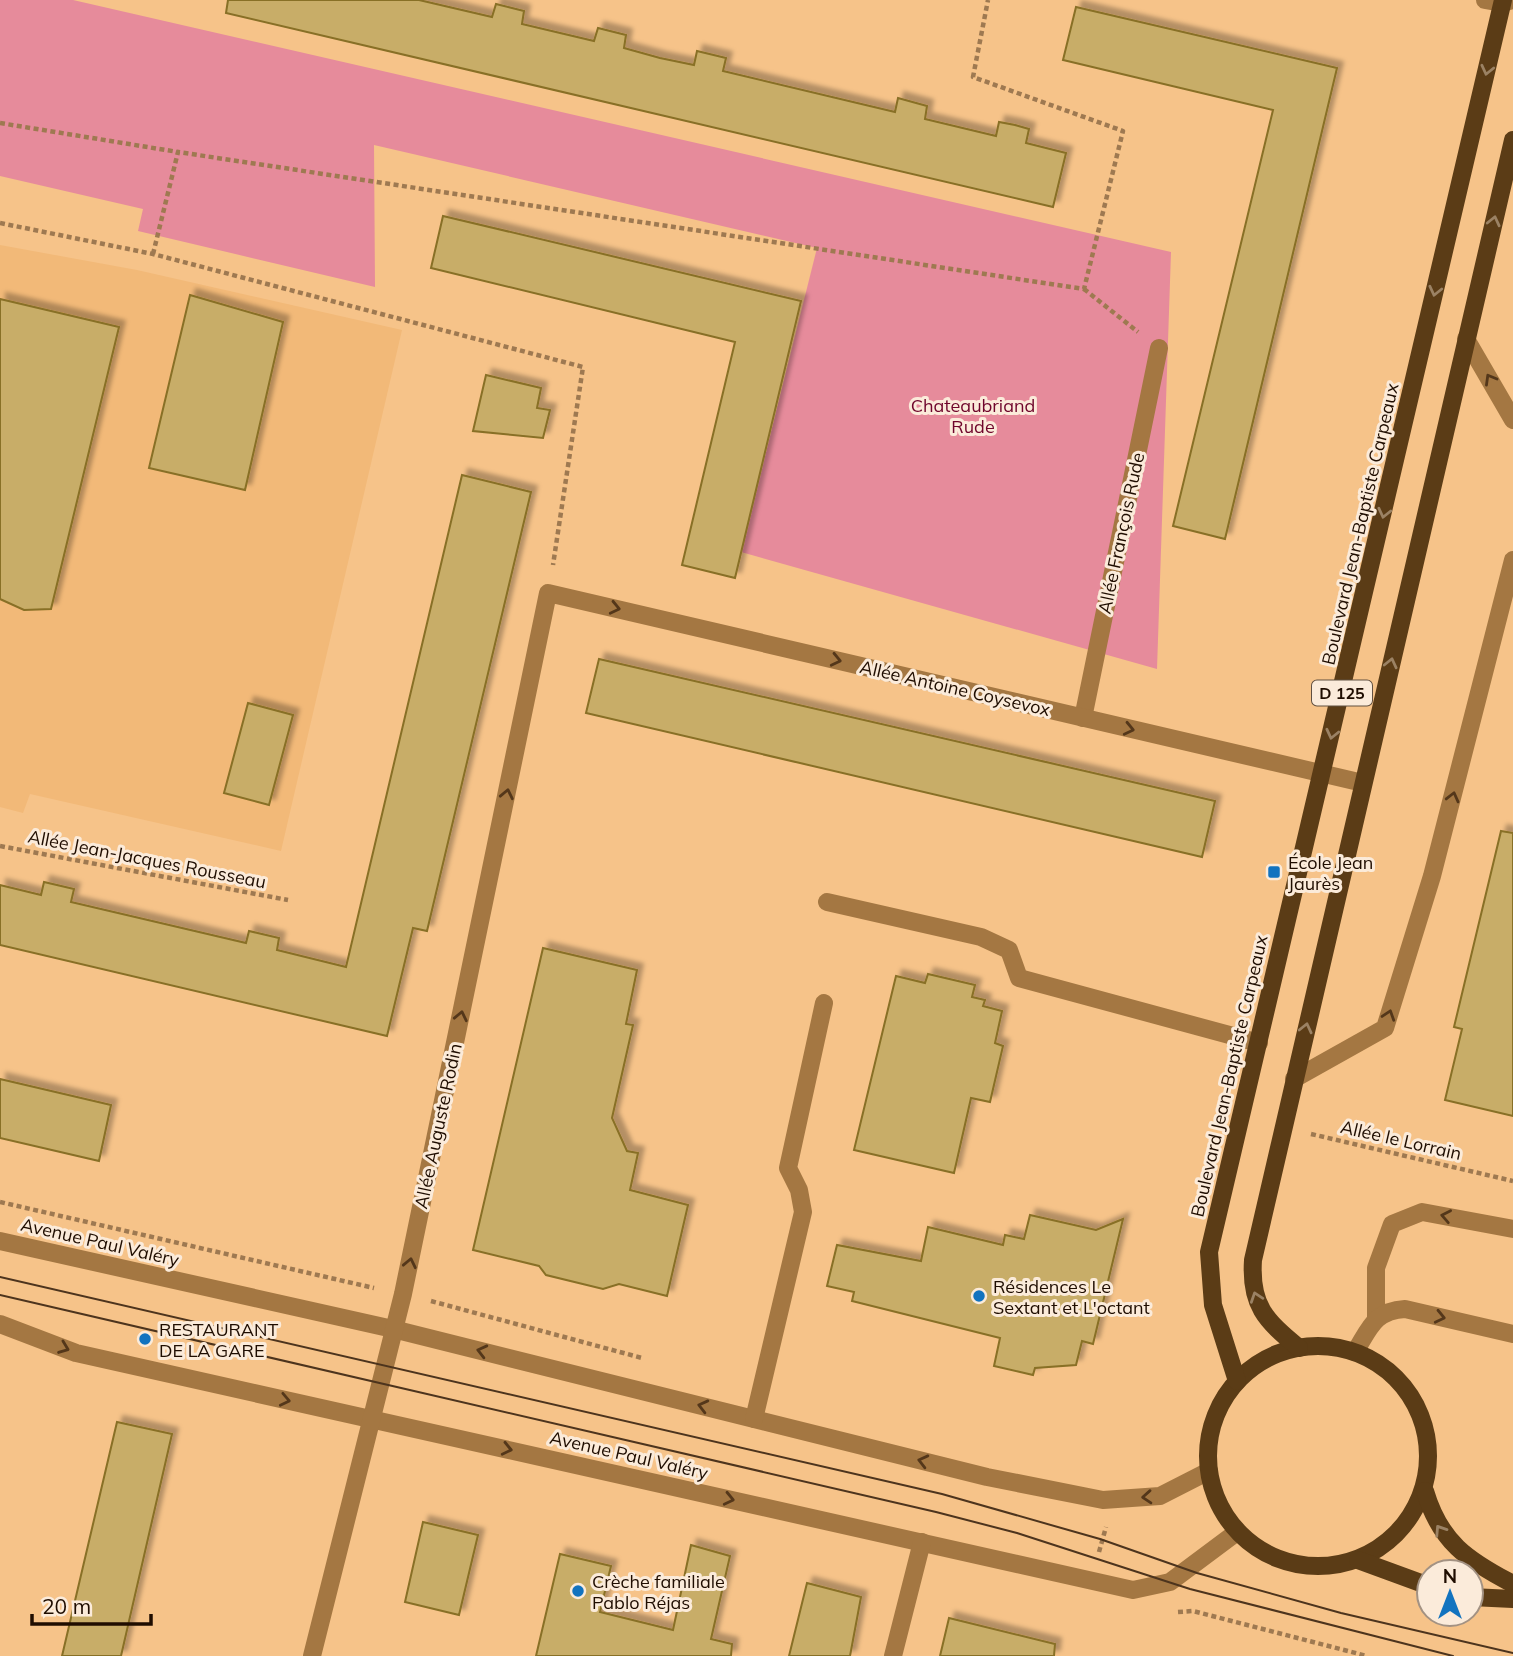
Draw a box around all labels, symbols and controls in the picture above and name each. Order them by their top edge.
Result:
one-way arrow [1480,64,1495,76]
one-way arrow [1486,215,1500,227]
one-way arrow [1429,285,1444,297]
one-way arrow [1485,374,1498,387]
street label: Boulevard Jean-Baptiste Carpeaux [1316,381,1404,667]
park label: Chateaubriand Rude [911,394,1035,438]
street label: Allée François Rude [1093,450,1149,616]
one-way arrow [1378,507,1392,519]
one-way arrow [609,600,621,615]
one-way arrow [830,652,842,667]
street label: Allée Antoine Coysevox [858,655,1053,721]
one-way arrow [1383,657,1397,669]
road number: D 125 [1312,680,1372,706]
one-way arrow [1123,721,1135,735]
one-way arrow [1326,728,1341,740]
one-way arrow [498,788,513,800]
one-way arrow [1445,791,1459,803]
street label: Allée Jean-Jacques Rousseau [26,825,268,893]
place label: École Jean Jaurès [1288,851,1373,895]
marker: École Jean Jaurès [1266,864,1282,880]
street label: Boulevard Jean-Baptiste Carpeaux [1185,933,1273,1219]
one-way arrow [1380,1009,1395,1021]
one-way arrow [452,1010,467,1022]
one-way arrow [1298,1022,1312,1034]
street label: Allée Auguste Rodin [409,1041,467,1211]
street label: Allée le Lorrain [1338,1115,1464,1165]
one-way arrow [1440,1209,1452,1224]
street label: Avenue Paul Valéry [19,1213,182,1272]
one-way arrow [401,1257,416,1269]
place label: Résidences Le Sextant et L'octant [993,1275,1150,1319]
marker: Résidences Le Sextant et L'octant [971,1288,987,1304]
one-way arrow [1250,1291,1264,1304]
one-way arrow [1434,1309,1446,1323]
place label: RESTAURANT DE LA GARE [159,1318,279,1362]
marker: RESTAURANT DE LA GARE [137,1331,153,1347]
one-way arrow [57,1340,69,1354]
one-way arrow [476,1345,488,1359]
one-way arrow [279,1392,291,1406]
one-way arrow [697,1400,709,1414]
street label: Avenue Paul Valéry [548,1426,711,1485]
one-way arrow [501,1441,513,1456]
one-way arrow [918,1455,930,1469]
one-way arrow [1141,1490,1152,1505]
one-way arrow [723,1491,735,1505]
one-way arrow [1436,1525,1449,1538]
north arrow [1415,1558,1485,1628]
text: N [1443,1564,1457,1588]
place label: Crèche familiale Pablo Réjas [592,1570,725,1614]
scale bar [32,1582,150,1626]
marker: Crèche familiale Pablo Réjas [570,1583,586,1599]
text: 20 m [42,1593,91,1619]

